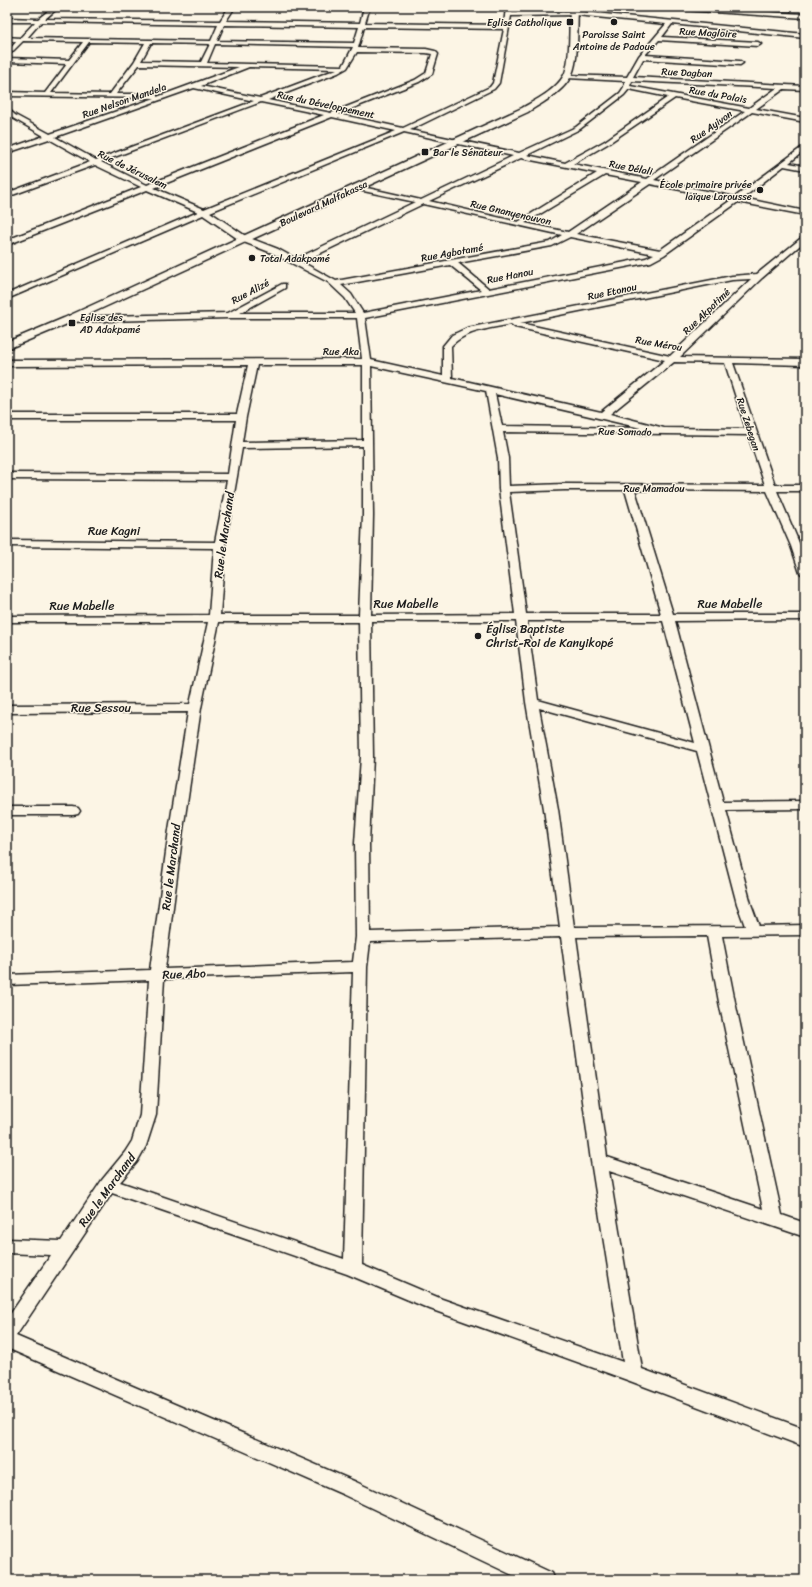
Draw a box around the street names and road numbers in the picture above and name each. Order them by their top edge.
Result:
street label: Rue Magloire [679,23,737,43]
street label: Rue Dagban [661,63,713,83]
street label: Rue Nelson Mandela [80,78,169,124]
street label: Rue du Palais [688,81,749,109]
street label: Rue du Développement [275,86,377,124]
street label: Rue Ayivon [686,105,737,148]
street label: Rue de Jérusalem [95,145,171,195]
street label: Rue Délali [608,155,655,181]
street label: Boulevard Malfakassa [276,175,371,232]
street label: Rue Gnanyenouvon [469,195,554,231]
street label: Rue Agbotamé [420,239,485,267]
street label: Rue Hanou [485,263,536,289]
street label: Rue Alizé [228,274,273,310]
street label: Rue Etonou [586,278,639,306]
street label: Rue Akpatimé [679,284,735,339]
street label: Rue Mérou [634,331,684,357]
street label: Rue Aka [323,343,359,361]
street label: Rue Zebegan [731,395,765,454]
street label: Rue Somado [598,423,652,441]
street label: Rue Mamadou [623,480,685,498]
street label: Rue le Marchand [207,490,241,580]
street label: Rue Kagni [88,520,141,542]
street label: Rue Mabelle [373,593,439,615]
street label: Rue Mabelle [697,593,763,615]
street label: Rue Mabelle [49,595,115,617]
street label: Rue Sessou [71,697,132,719]
street label: Rue le Marchand [155,822,187,912]
street label: Rue Abo [162,962,206,986]
street label: Rue le Marchand [72,1148,142,1232]

